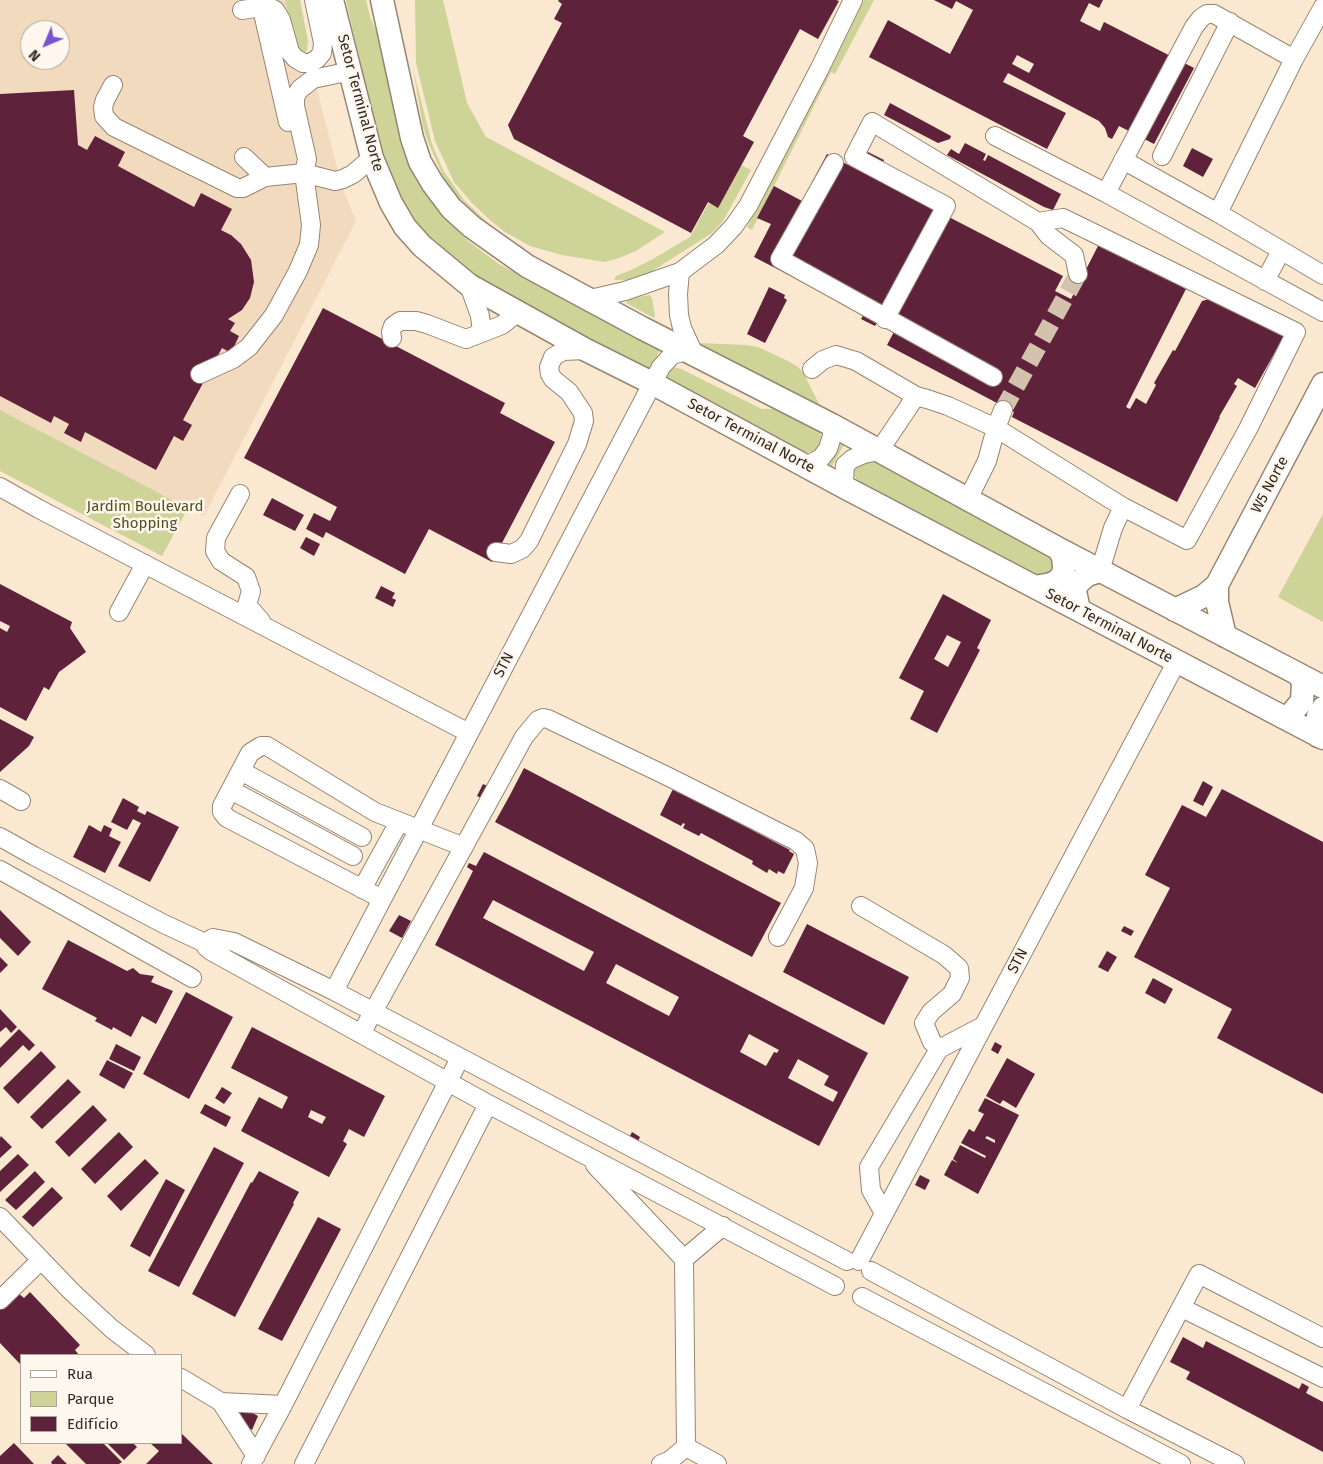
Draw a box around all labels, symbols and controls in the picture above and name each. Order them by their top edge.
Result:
north arrow [20,20,70,70]
street label: Setor Terminal Norte [333,32,387,174]
text: N [25,46,44,65]
street label: Setor Terminal Norte [684,395,818,477]
street label: W5 Norte [1248,453,1292,517]
park label: Jardim Boulevard Shopping [87,498,203,533]
street label: Setor Terminal Norte [1042,585,1176,667]
street label: STN [490,649,518,681]
street label: STN [1004,945,1032,977]
legend [20,1354,182,1444]
text: Rua [67,1365,93,1383]
text: Parque [67,1390,114,1408]
text: Edifício [67,1415,118,1433]

